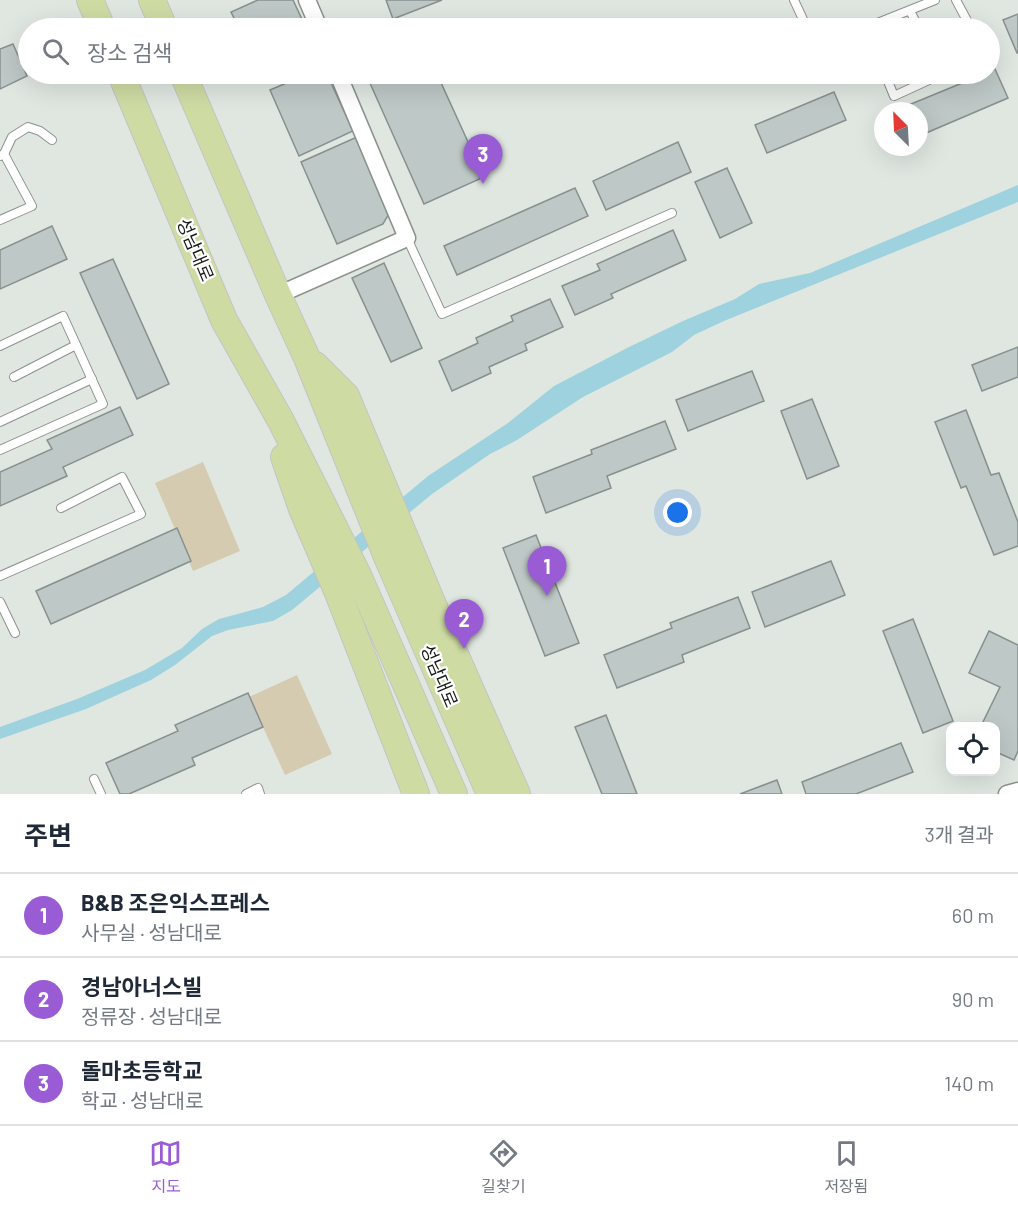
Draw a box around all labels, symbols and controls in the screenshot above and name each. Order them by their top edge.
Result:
search box [18,18,1000,84]
icon: search [39,35,72,68]
text: 장소 검색 [87,39,172,65]
north arrow [874,102,928,156]
pin: 3 [464,134,502,184]
street label: 성남대로 [173,215,219,284]
your location [663,498,692,527]
pin: 1 [528,546,566,596]
pin: 2 [444,600,484,649]
street label: 성남대로 [417,641,463,710]
map controls [946,722,1000,776]
button: locate [946,722,1000,776]
text: 주변 [24,819,72,850]
text: 3개 결과 [925,822,994,846]
text: B&B 조은익스프레스 [81,889,270,915]
text: 1 [40,903,47,927]
text: 60 m [952,903,994,927]
text: 사무실 · 성남대로 [81,920,222,944]
text: 경남아너스빌 [81,973,202,999]
text: 2 [38,987,49,1011]
text: 90 m [952,987,994,1011]
text: 정류장 · 성남대로 [81,1004,222,1028]
text: 돌마초등학교 [81,1057,202,1083]
text: 3 [38,1071,49,1095]
text: 140 m [944,1071,994,1095]
text: 학교 · 성남대로 [81,1088,204,1112]
tab: 지도 [149,1137,182,1197]
tab: 길찾기 [481,1137,525,1197]
tab: 저장됨 [824,1137,869,1197]

